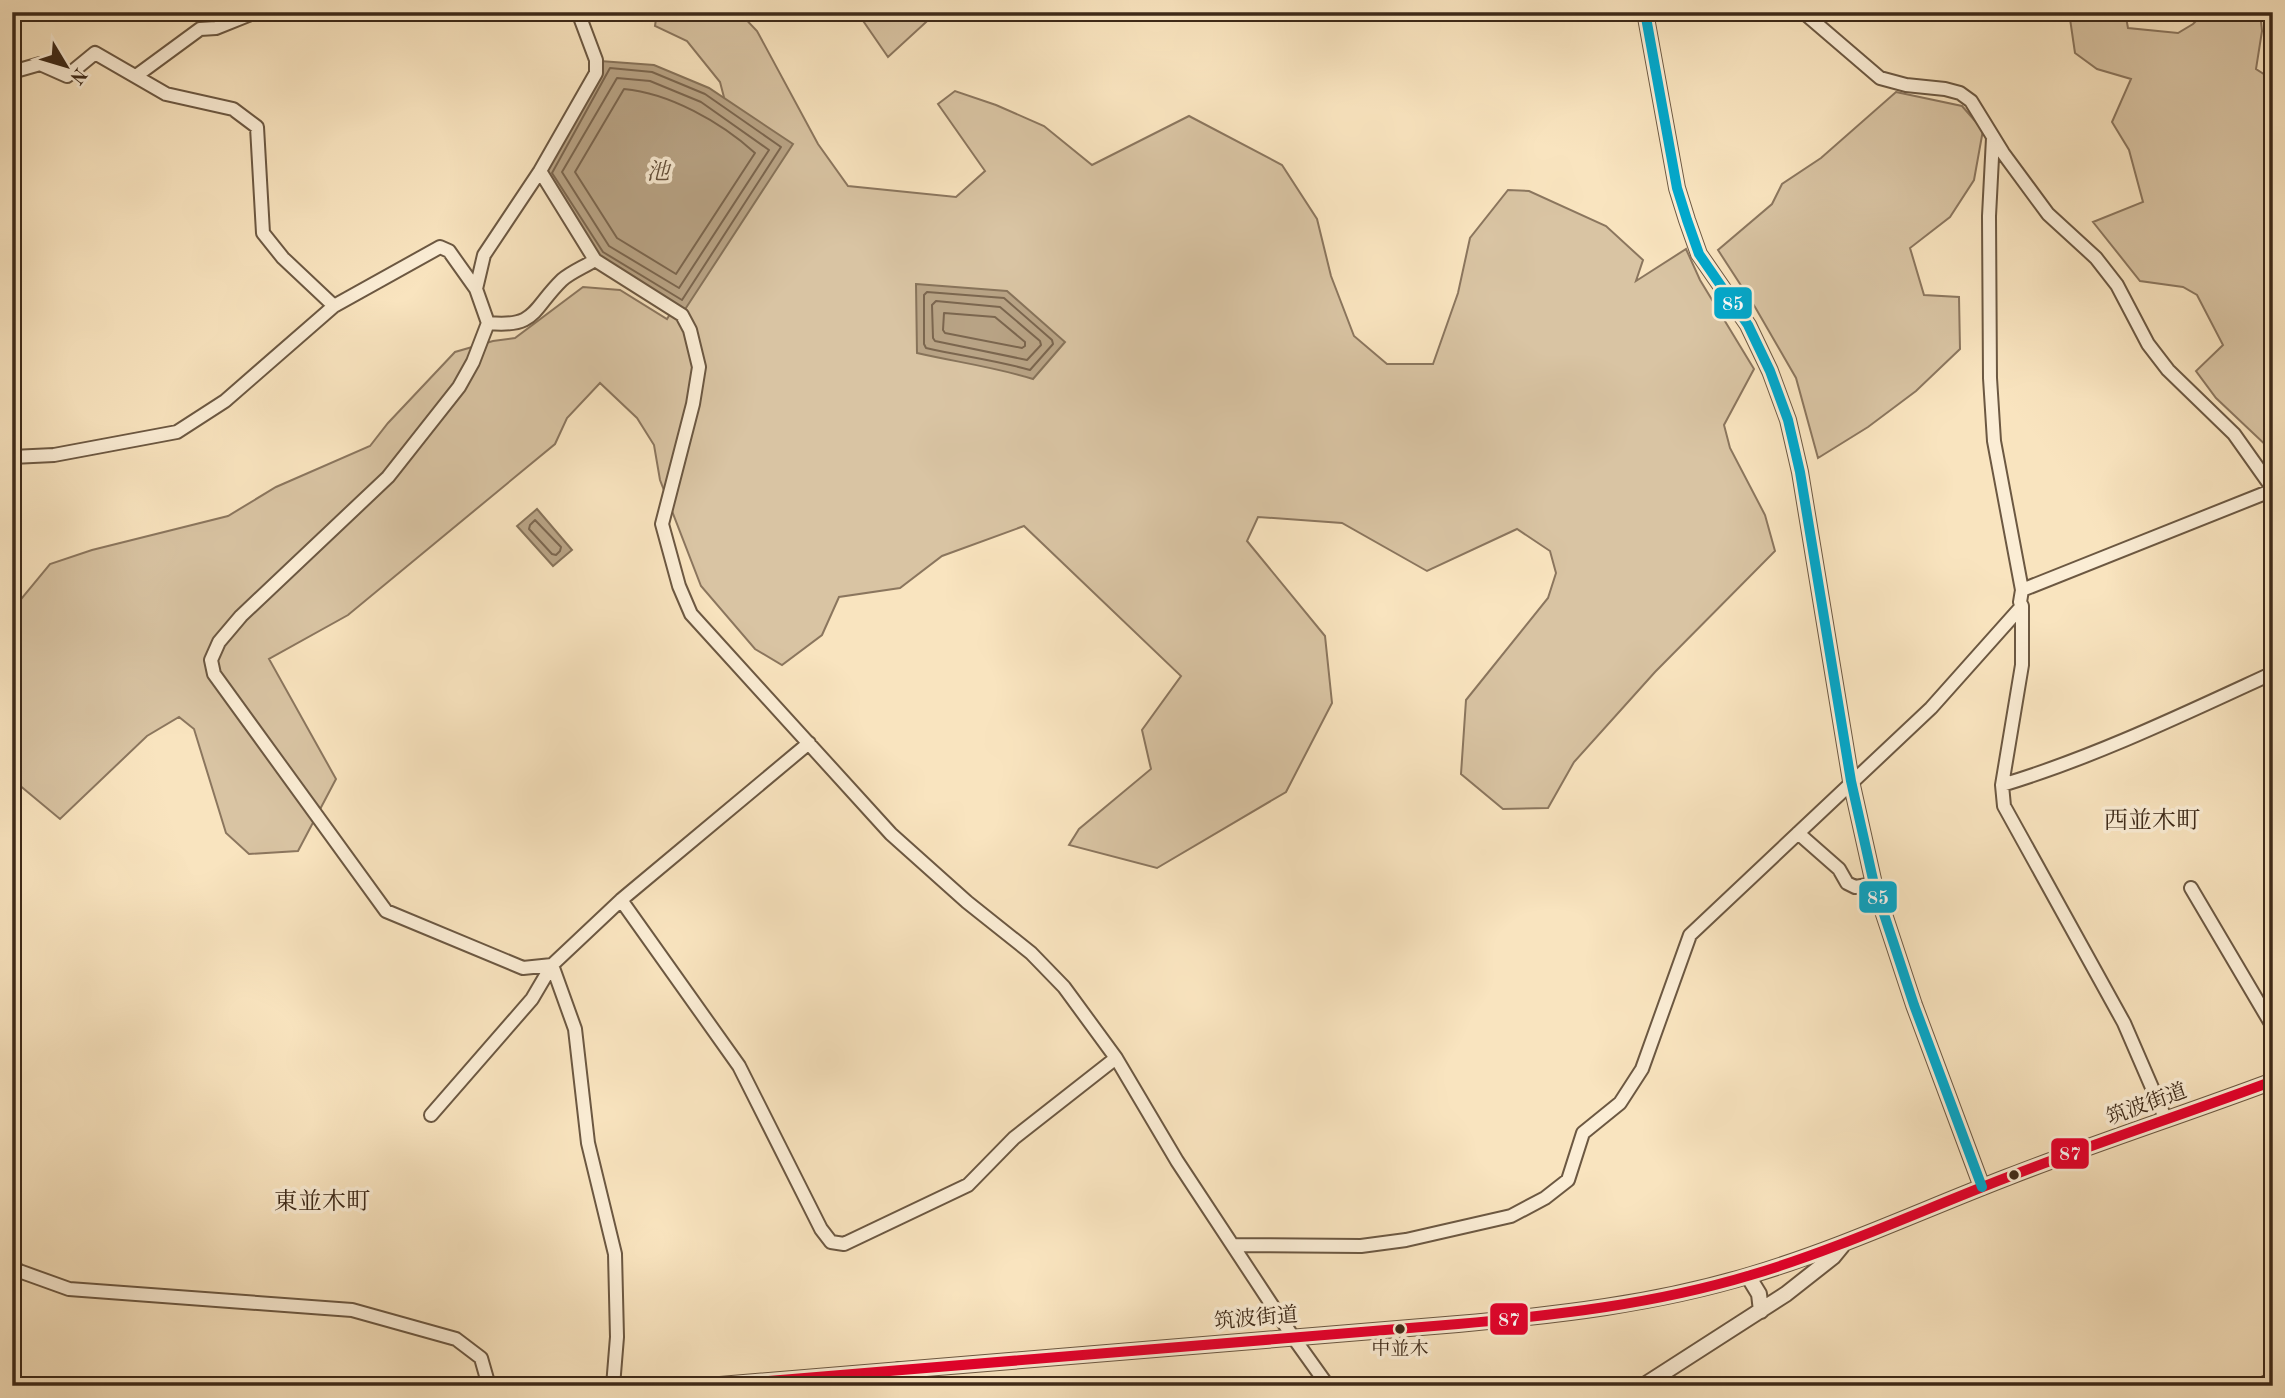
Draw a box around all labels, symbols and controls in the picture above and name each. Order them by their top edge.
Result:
north arrow [32,32,102,102]
text: N [65,63,89,87]
water label: 池 [647,160,673,184]
line badge: 85 [1713,286,1753,320]
text: 85 [1722,296,1744,315]
district label: 西並木町 [2104,807,2200,834]
line badge: 85 [1858,880,1898,914]
text: 85 [1867,890,1889,909]
street label: 筑波街道 [2103,1079,2190,1129]
line badge: 87 [2050,1137,2090,1170]
text: 87 [2059,1146,2081,1165]
unlabelled marker [2007,1168,2021,1182]
district label: 東並木町 [274,1188,370,1215]
line badge: 87 [1489,1302,1529,1336]
street label: 筑波街道 [1213,1303,1299,1333]
text: 87 [1498,1312,1520,1331]
marker: 中並木 [1393,1322,1407,1336]
place label: 中並木 [1371,1338,1429,1360]

